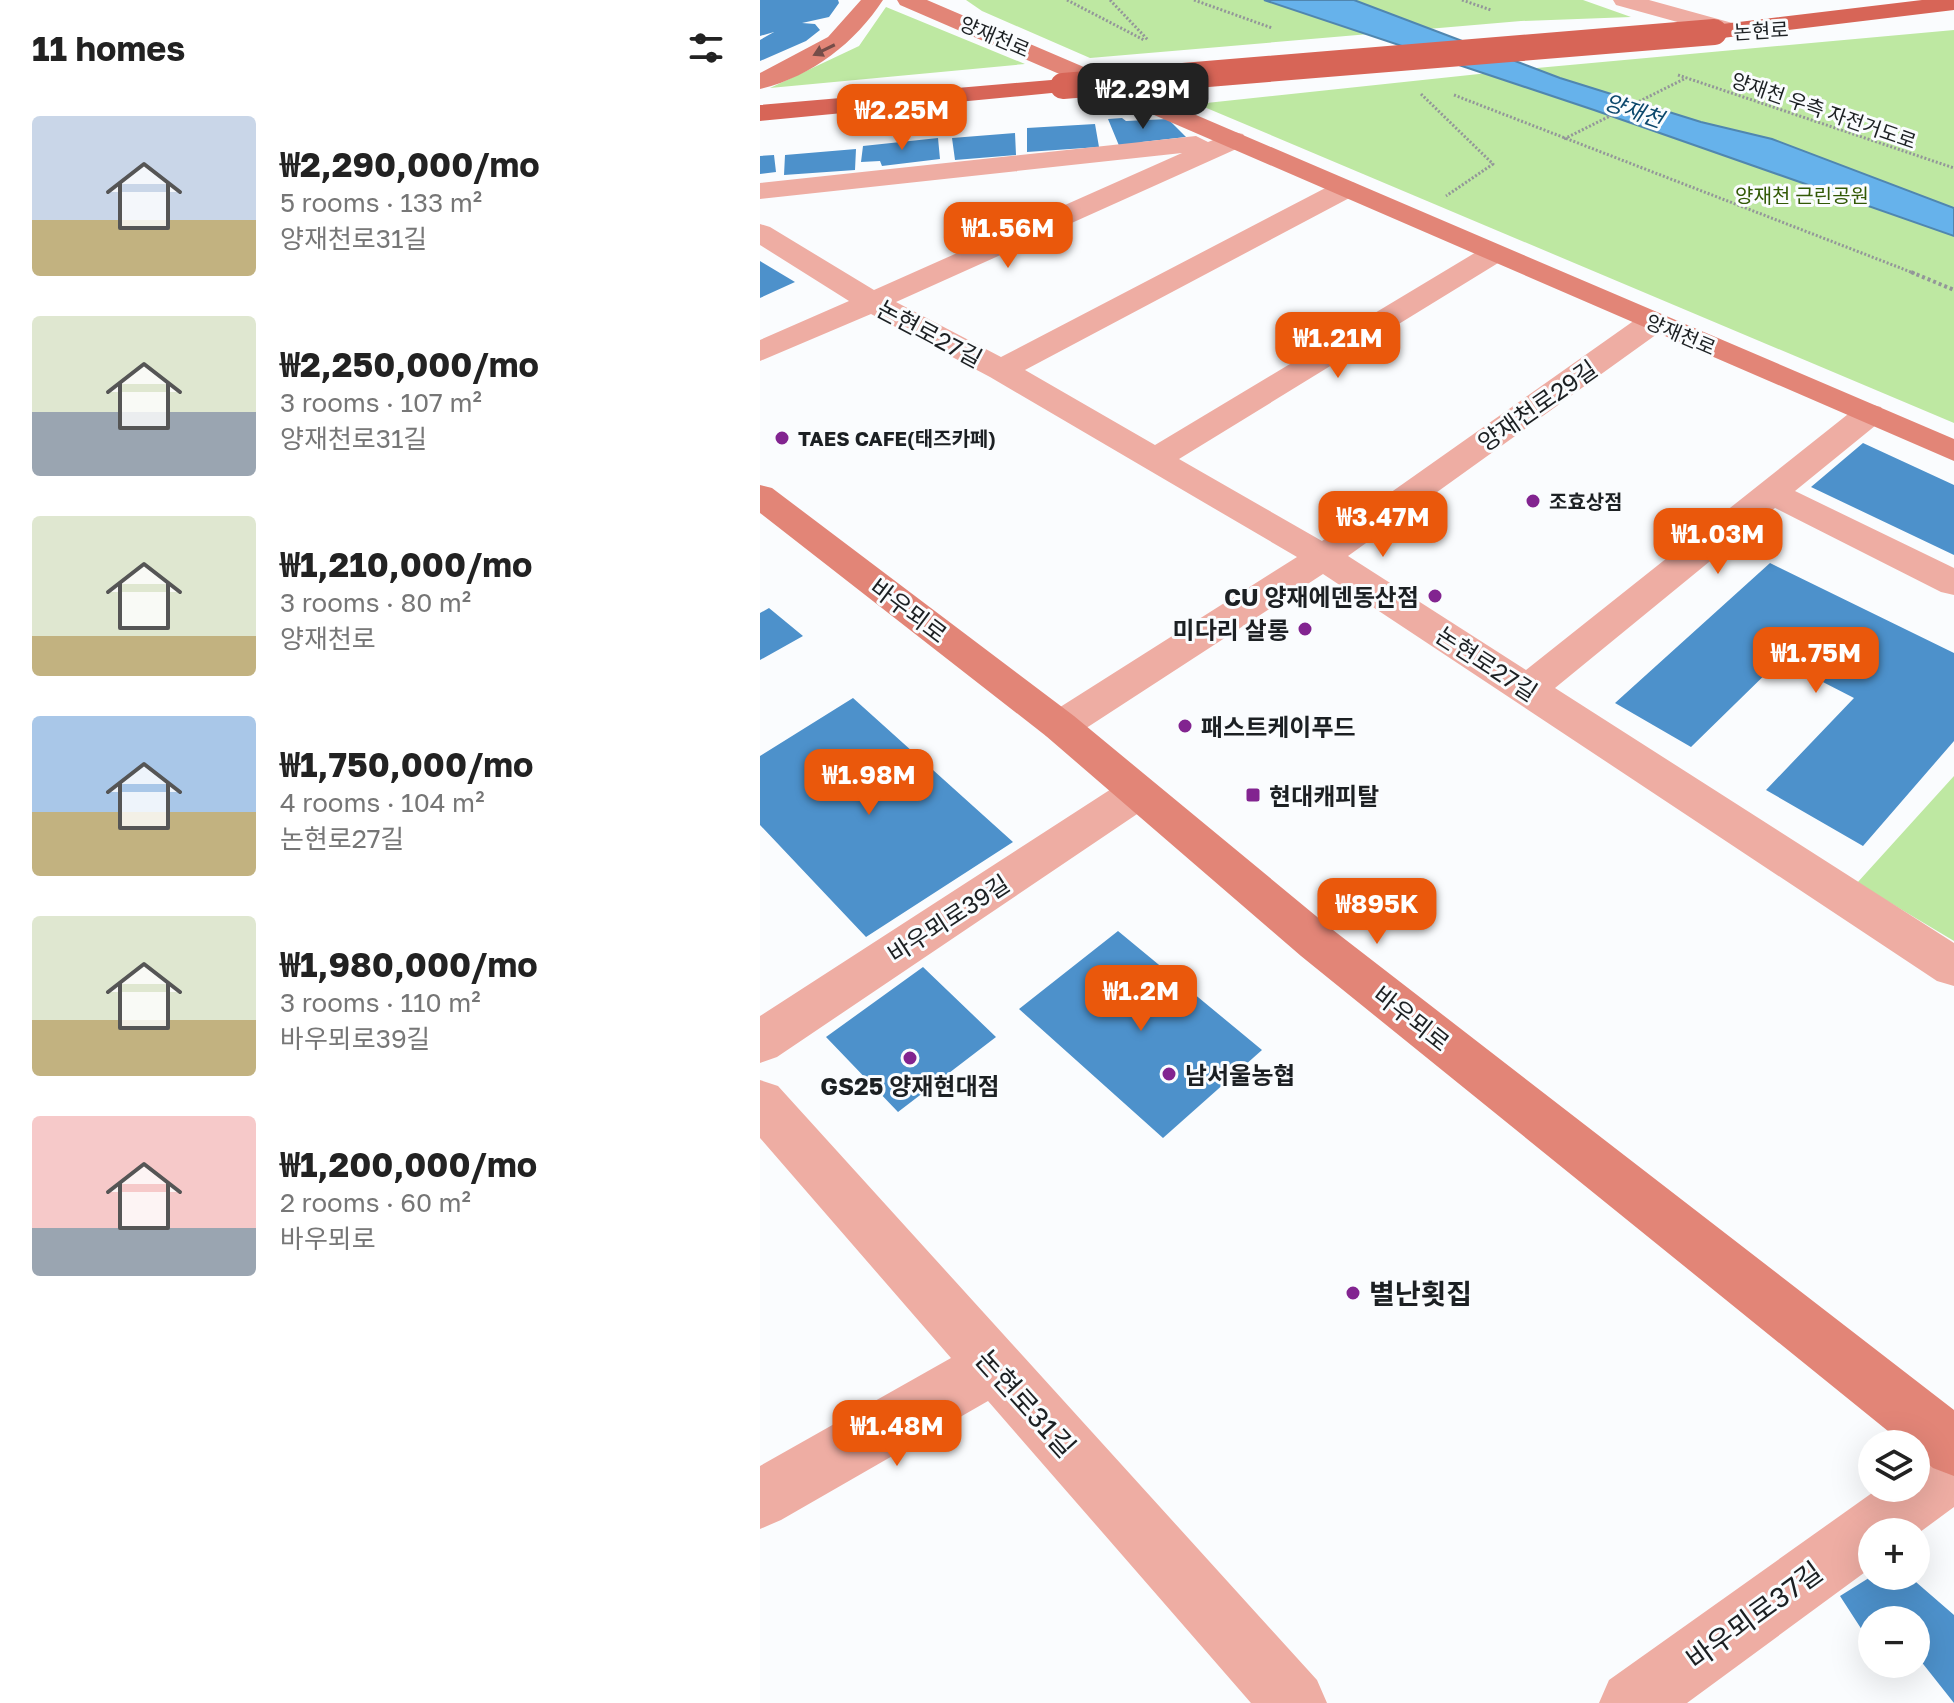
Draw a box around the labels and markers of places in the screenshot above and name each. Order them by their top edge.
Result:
pin: ₩2.29M [1078,63,1208,131]
pin: ₩2.25M [837,84,967,152]
pin: ₩1.56M [943,202,1073,270]
pin: ₩1.21M [1273,312,1403,380]
place label: TAES CAFE(태즈카페) [798,426,996,450]
marker: TAES CAFE(태즈카페) [773,429,791,447]
place label: 조효상점 [1549,489,1623,513]
pin: ₩3.47M [1318,491,1448,559]
marker: 조효상점 [1524,492,1542,510]
pin: ₩1.03M [1653,508,1783,576]
place label: CU 양재에덴동산점 [1224,582,1419,611]
marker: CU 양재에덴동산점 [1426,587,1444,605]
place label: 미다리 살롱 [1173,615,1289,644]
marker: 미다리 살롱 [1296,620,1314,638]
pin: ₩1.75M [1751,627,1881,695]
place label: 패스트케이푸드 [1201,712,1356,741]
marker: 패스트케이푸드 [1176,717,1194,735]
pin: ₩1.98M [804,749,934,817]
place label: 현대캐피탈 [1269,781,1379,810]
marker: 현대캐피탈 [1244,786,1262,804]
pin: ₩895K [1321,878,1433,946]
pin: ₩1.2M [1085,965,1197,1033]
marker: GS25 양재현대점 [901,1049,919,1067]
place label: 남서울농협 [1185,1060,1295,1089]
marker: 남서울농협 [1160,1065,1178,1083]
place label: GS25 양재현대점 [820,1071,1000,1100]
place label: 별난횟집 [1369,1277,1472,1310]
marker: 별난횟집 [1344,1284,1362,1302]
pin: ₩1.48M [832,1400,962,1468]

